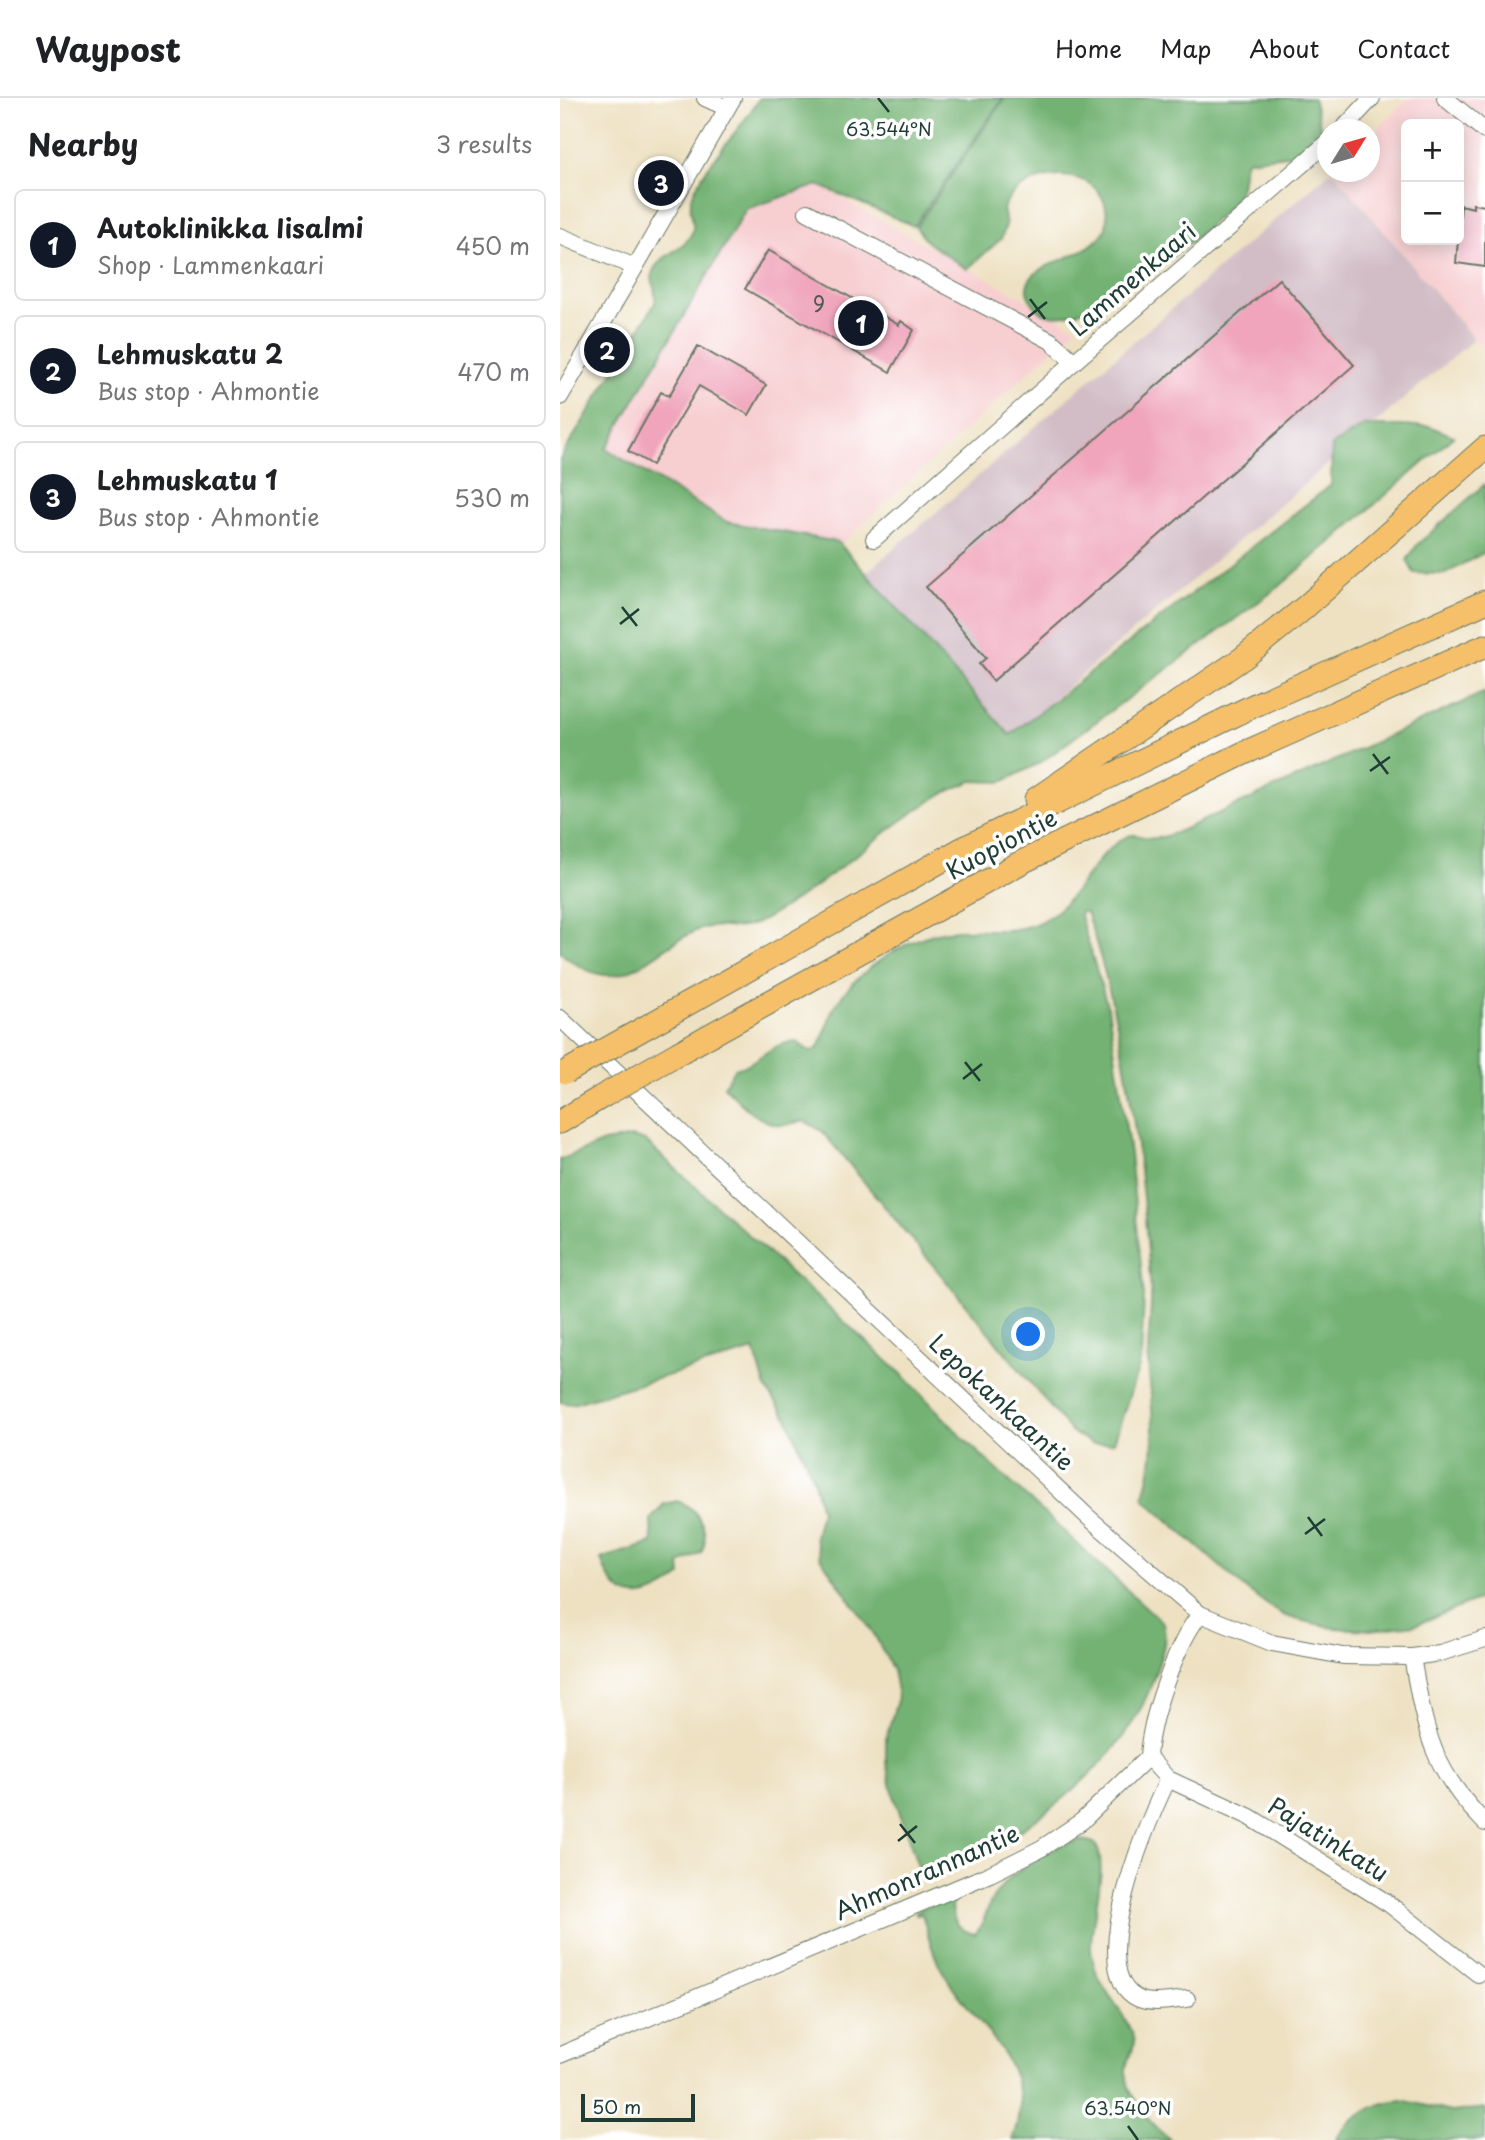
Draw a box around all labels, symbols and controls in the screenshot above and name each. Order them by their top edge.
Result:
text: Waypost [35,23,181,73]
text: Home [1055,30,1122,66]
text: Map [1160,30,1211,66]
text: About [1249,30,1319,66]
text: Contact [1357,30,1450,66]
text: 63.544°N [846,115,932,142]
north arrow [1317,119,1380,182]
map controls [1401,119,1464,245]
button: + [1401,119,1464,182]
text: Nearby [28,121,138,166]
text: 3 results [436,126,532,161]
pin: 3 [638,157,684,209]
button: − [1401,182,1464,245]
text: Autoklinikka Iisalmi [97,208,364,247]
street label: Lammenkaari [1060,213,1203,344]
text: 1 [48,228,59,263]
text: 450 m [456,228,530,263]
text: Shop · Lammenkaari [97,247,324,282]
house number: 9 [813,287,825,319]
pin: 1 [838,297,884,349]
pin: 2 [584,324,630,376]
text: Lehmuskatu 2 [97,334,283,373]
text: 2 [45,354,61,389]
text: 470 m [457,354,530,389]
text: Bus stop · Ahmontie [97,373,319,408]
text: Lehmuskatu 1 [97,460,278,499]
text: 3 [45,480,61,515]
text: 530 m [454,480,530,515]
text: Bus stop · Ahmontie [97,499,319,534]
street label: Kuopiontie [939,799,1063,888]
your location [1011,1317,1045,1351]
street label: Lepokankaantie [922,1325,1083,1478]
street label: Pajatinkatu [1262,1787,1396,1890]
street label: Ahmonrannantie [828,1814,1024,1928]
scale bar [581,2091,695,2123]
text: 50 m [592,2092,641,2120]
text: 63.540°N [1084,2094,1172,2121]

